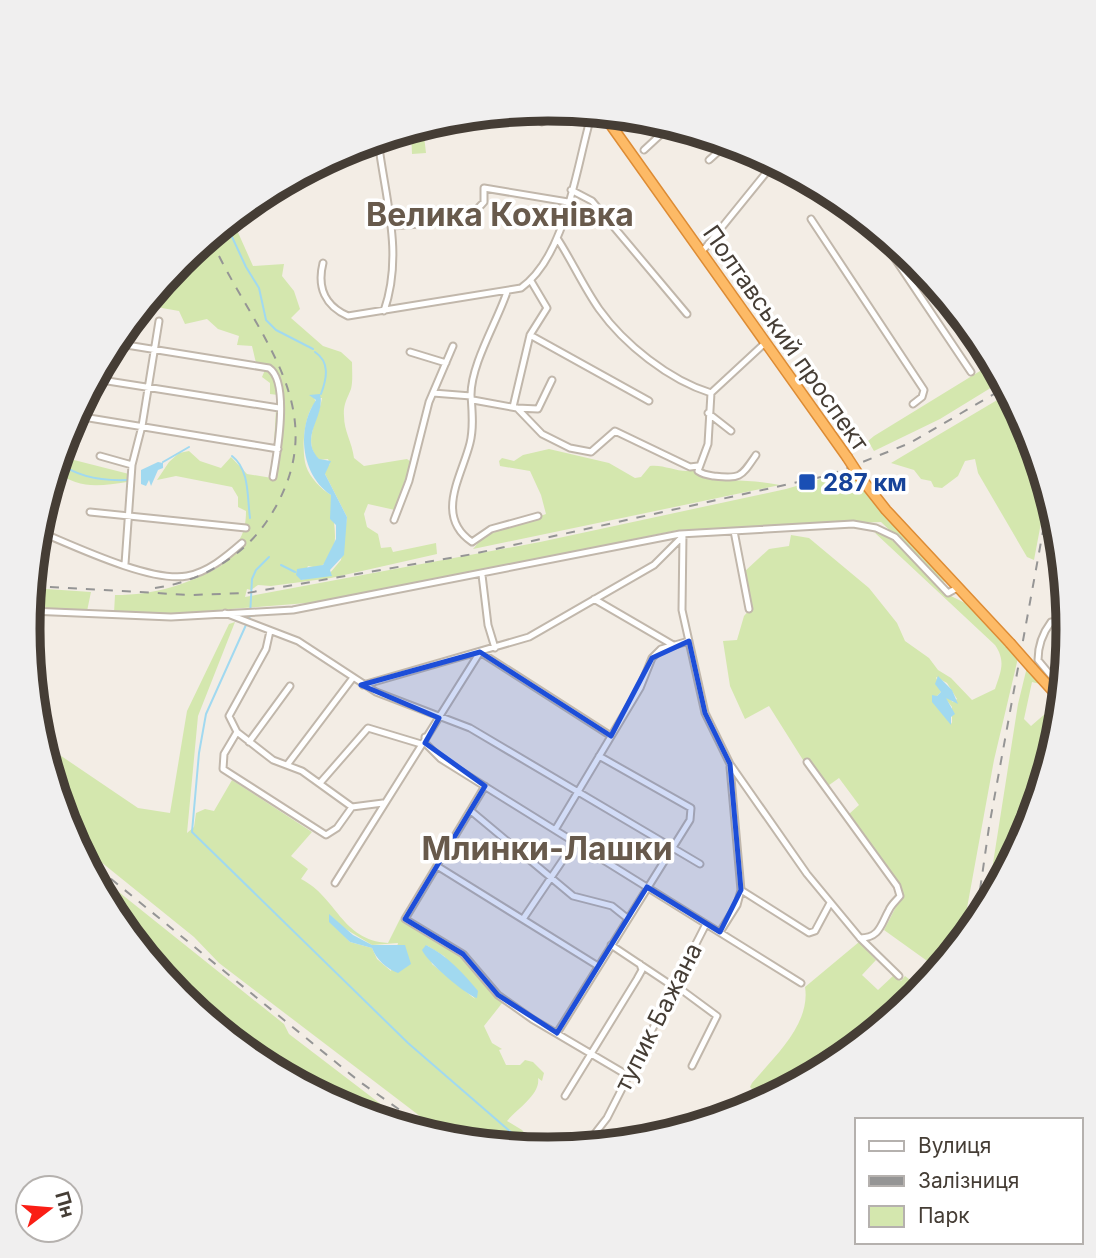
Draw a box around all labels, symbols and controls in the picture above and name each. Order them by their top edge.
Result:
district label: Велика Кохнівка [366,195,634,234]
street label: Полтавський проспект [697,220,875,456]
place label: 287 км [823,468,907,497]
marker: 287 км [797,472,817,492]
district label: Млинки-Лашки [421,829,673,868]
street label: тупик Бажана [608,938,708,1096]
legend [855,1118,1082,1244]
text: Вулиця [918,1133,991,1158]
text: Залізниця [918,1168,1019,1193]
north arrow [14,1174,84,1244]
text: Пн [50,1189,80,1220]
text: Парк [918,1203,970,1228]

